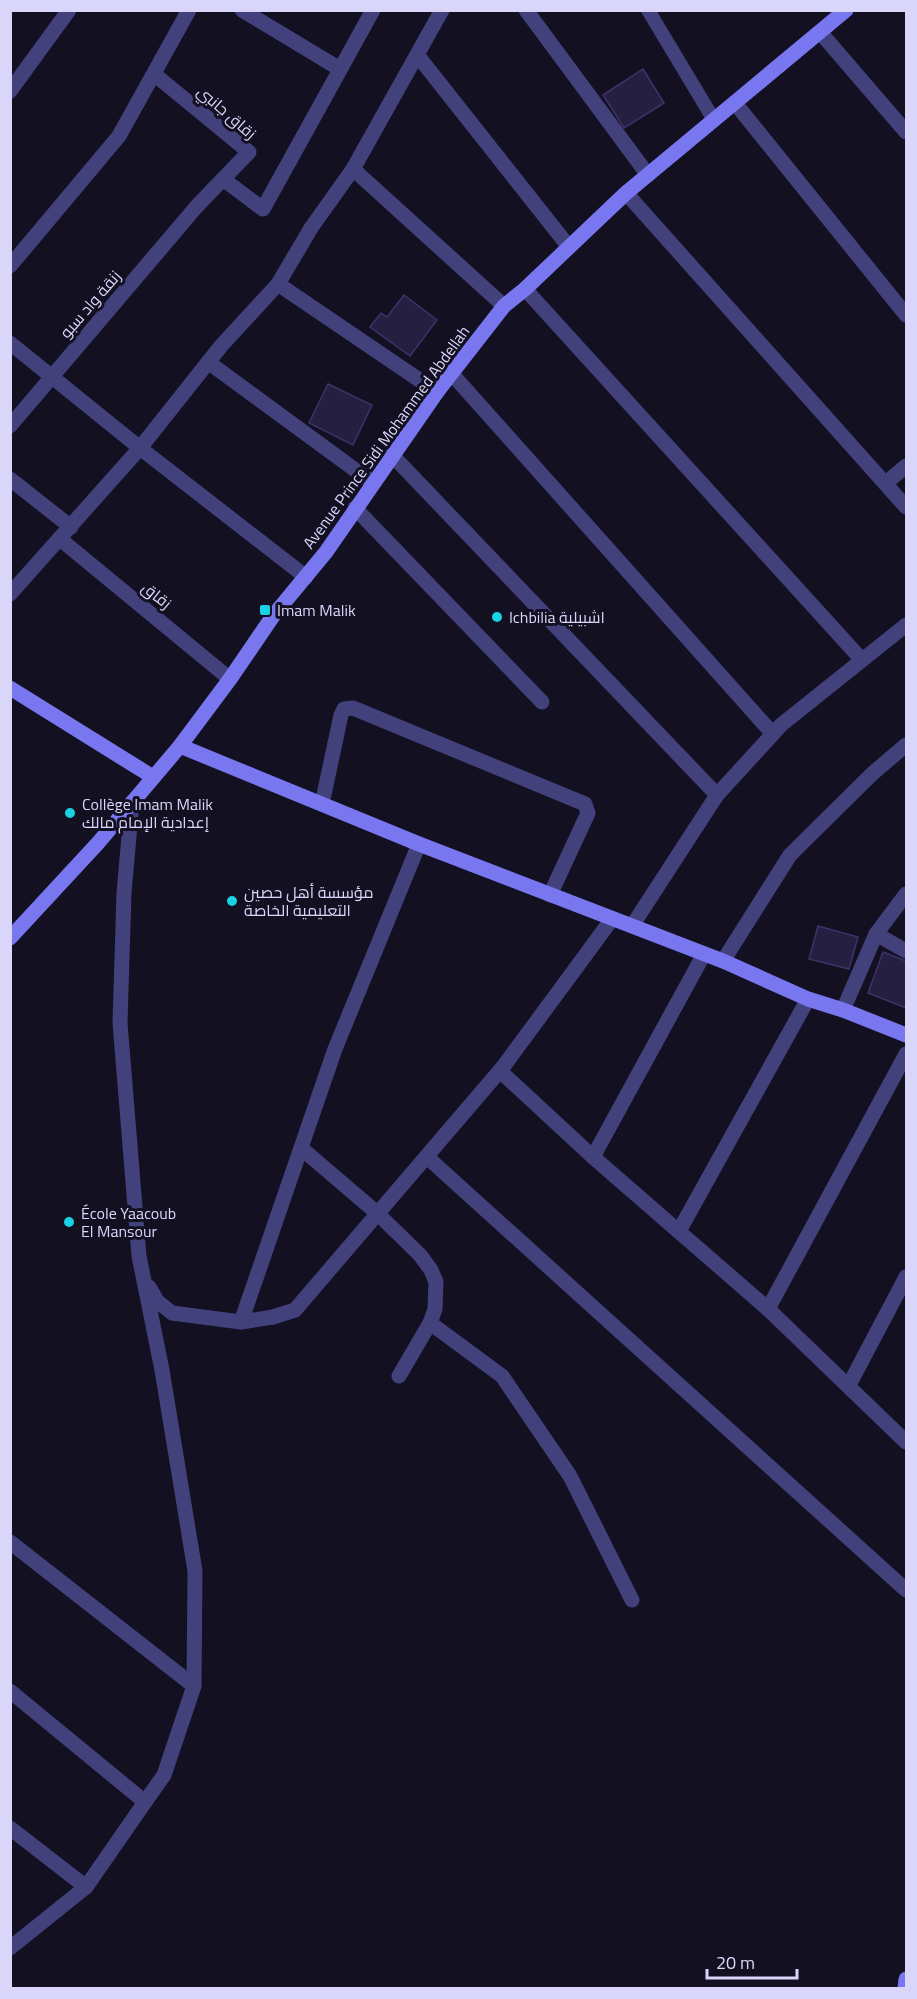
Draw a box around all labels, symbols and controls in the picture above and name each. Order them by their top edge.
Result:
street label: زقاق جانبي [191,79,262,146]
street label: زنقة واد سبو [54,265,126,343]
street label: Avenue Prince Sidi Mohammed Abdellah [297,321,475,553]
street label: زقاق [137,575,177,615]
place label: Imam Malik [277,598,356,622]
marker: Imam Malik [258,603,272,617]
place label: Ichbilia اشبيلية [509,605,605,629]
marker: Ichbilia اشبيلية [490,610,504,624]
place label: Collège Imam Malik إعدادية الإمام مالك [82,792,213,834]
marker: Collège Imam Malik إعدادية الإمام مالك [63,806,77,820]
place label: مؤسسة أهل حصين التعليمية الخاصة [244,880,373,922]
marker: مؤسسة أهل حصين التعليمية الخاصة [225,894,239,908]
place label: École Yaacoub El Mansour [81,1201,176,1243]
marker: École Yaacoub El Mansour [62,1215,76,1229]
scale bar [707,1942,797,1980]
text: 20 m [716,1949,755,1976]

